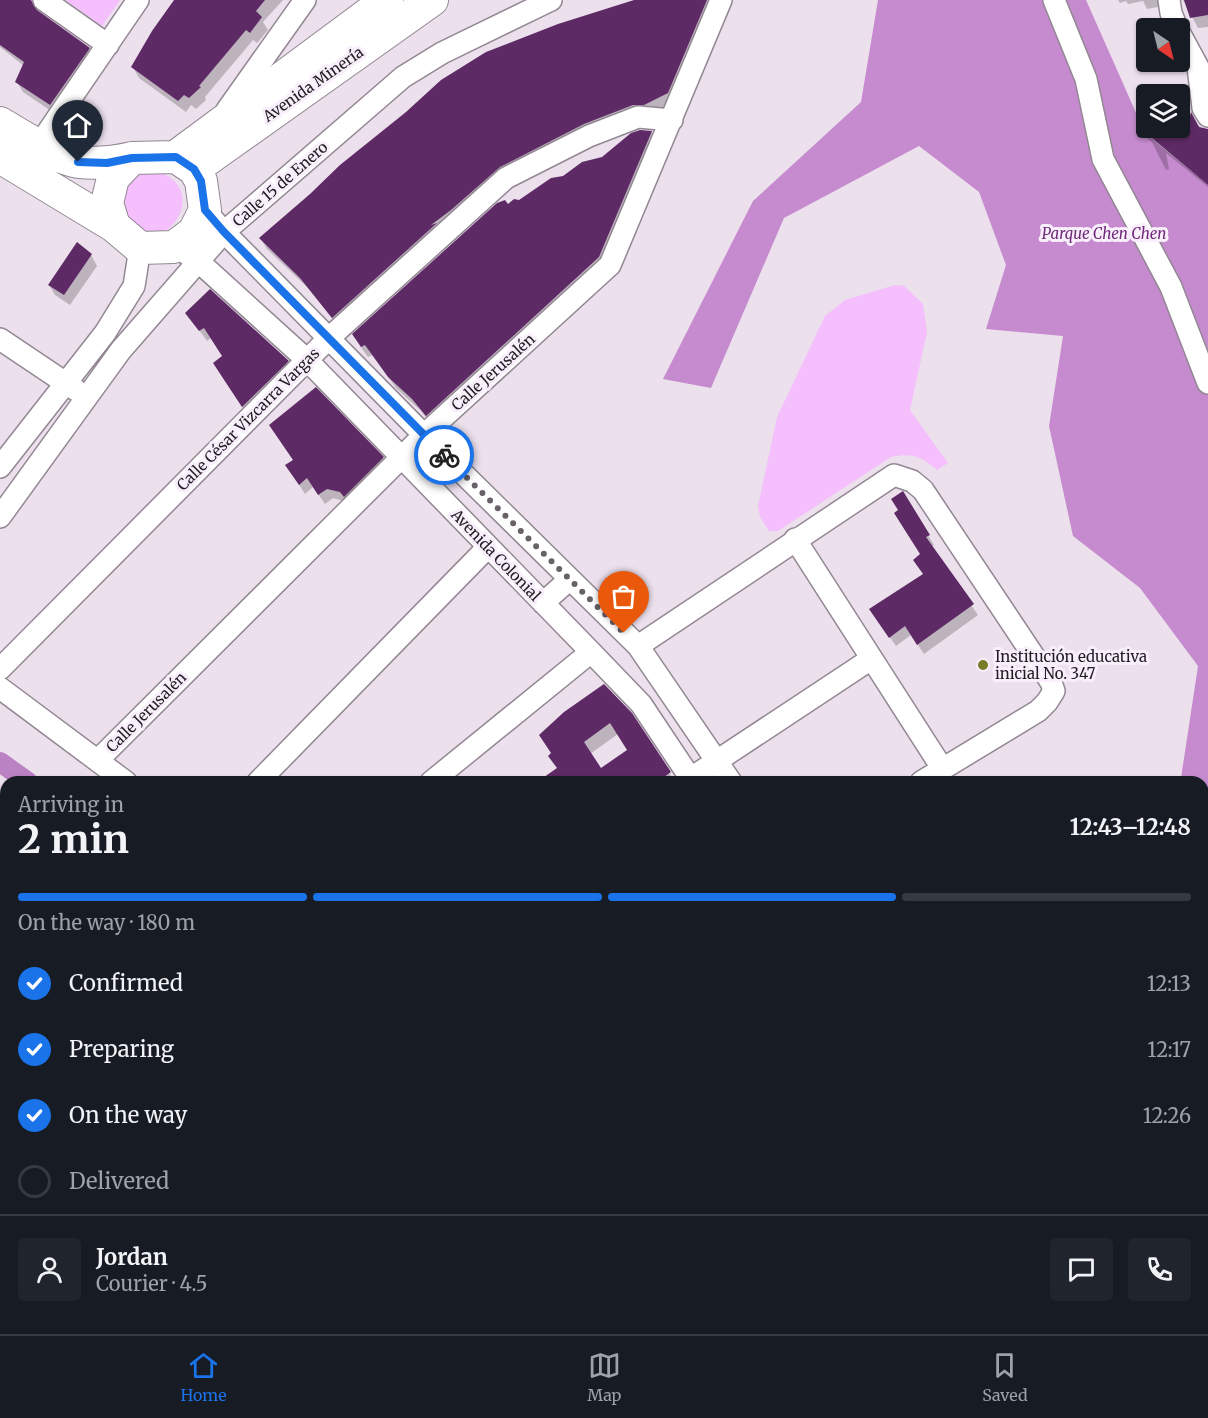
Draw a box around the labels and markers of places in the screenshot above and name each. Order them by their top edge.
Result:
pin [52,100,103,162]
pin [598,571,649,633]
place label: Institución educativa inicial No. 347 [995,647,1147,683]
marker: Institución educativa inicial No. 347 [976,658,990,672]

